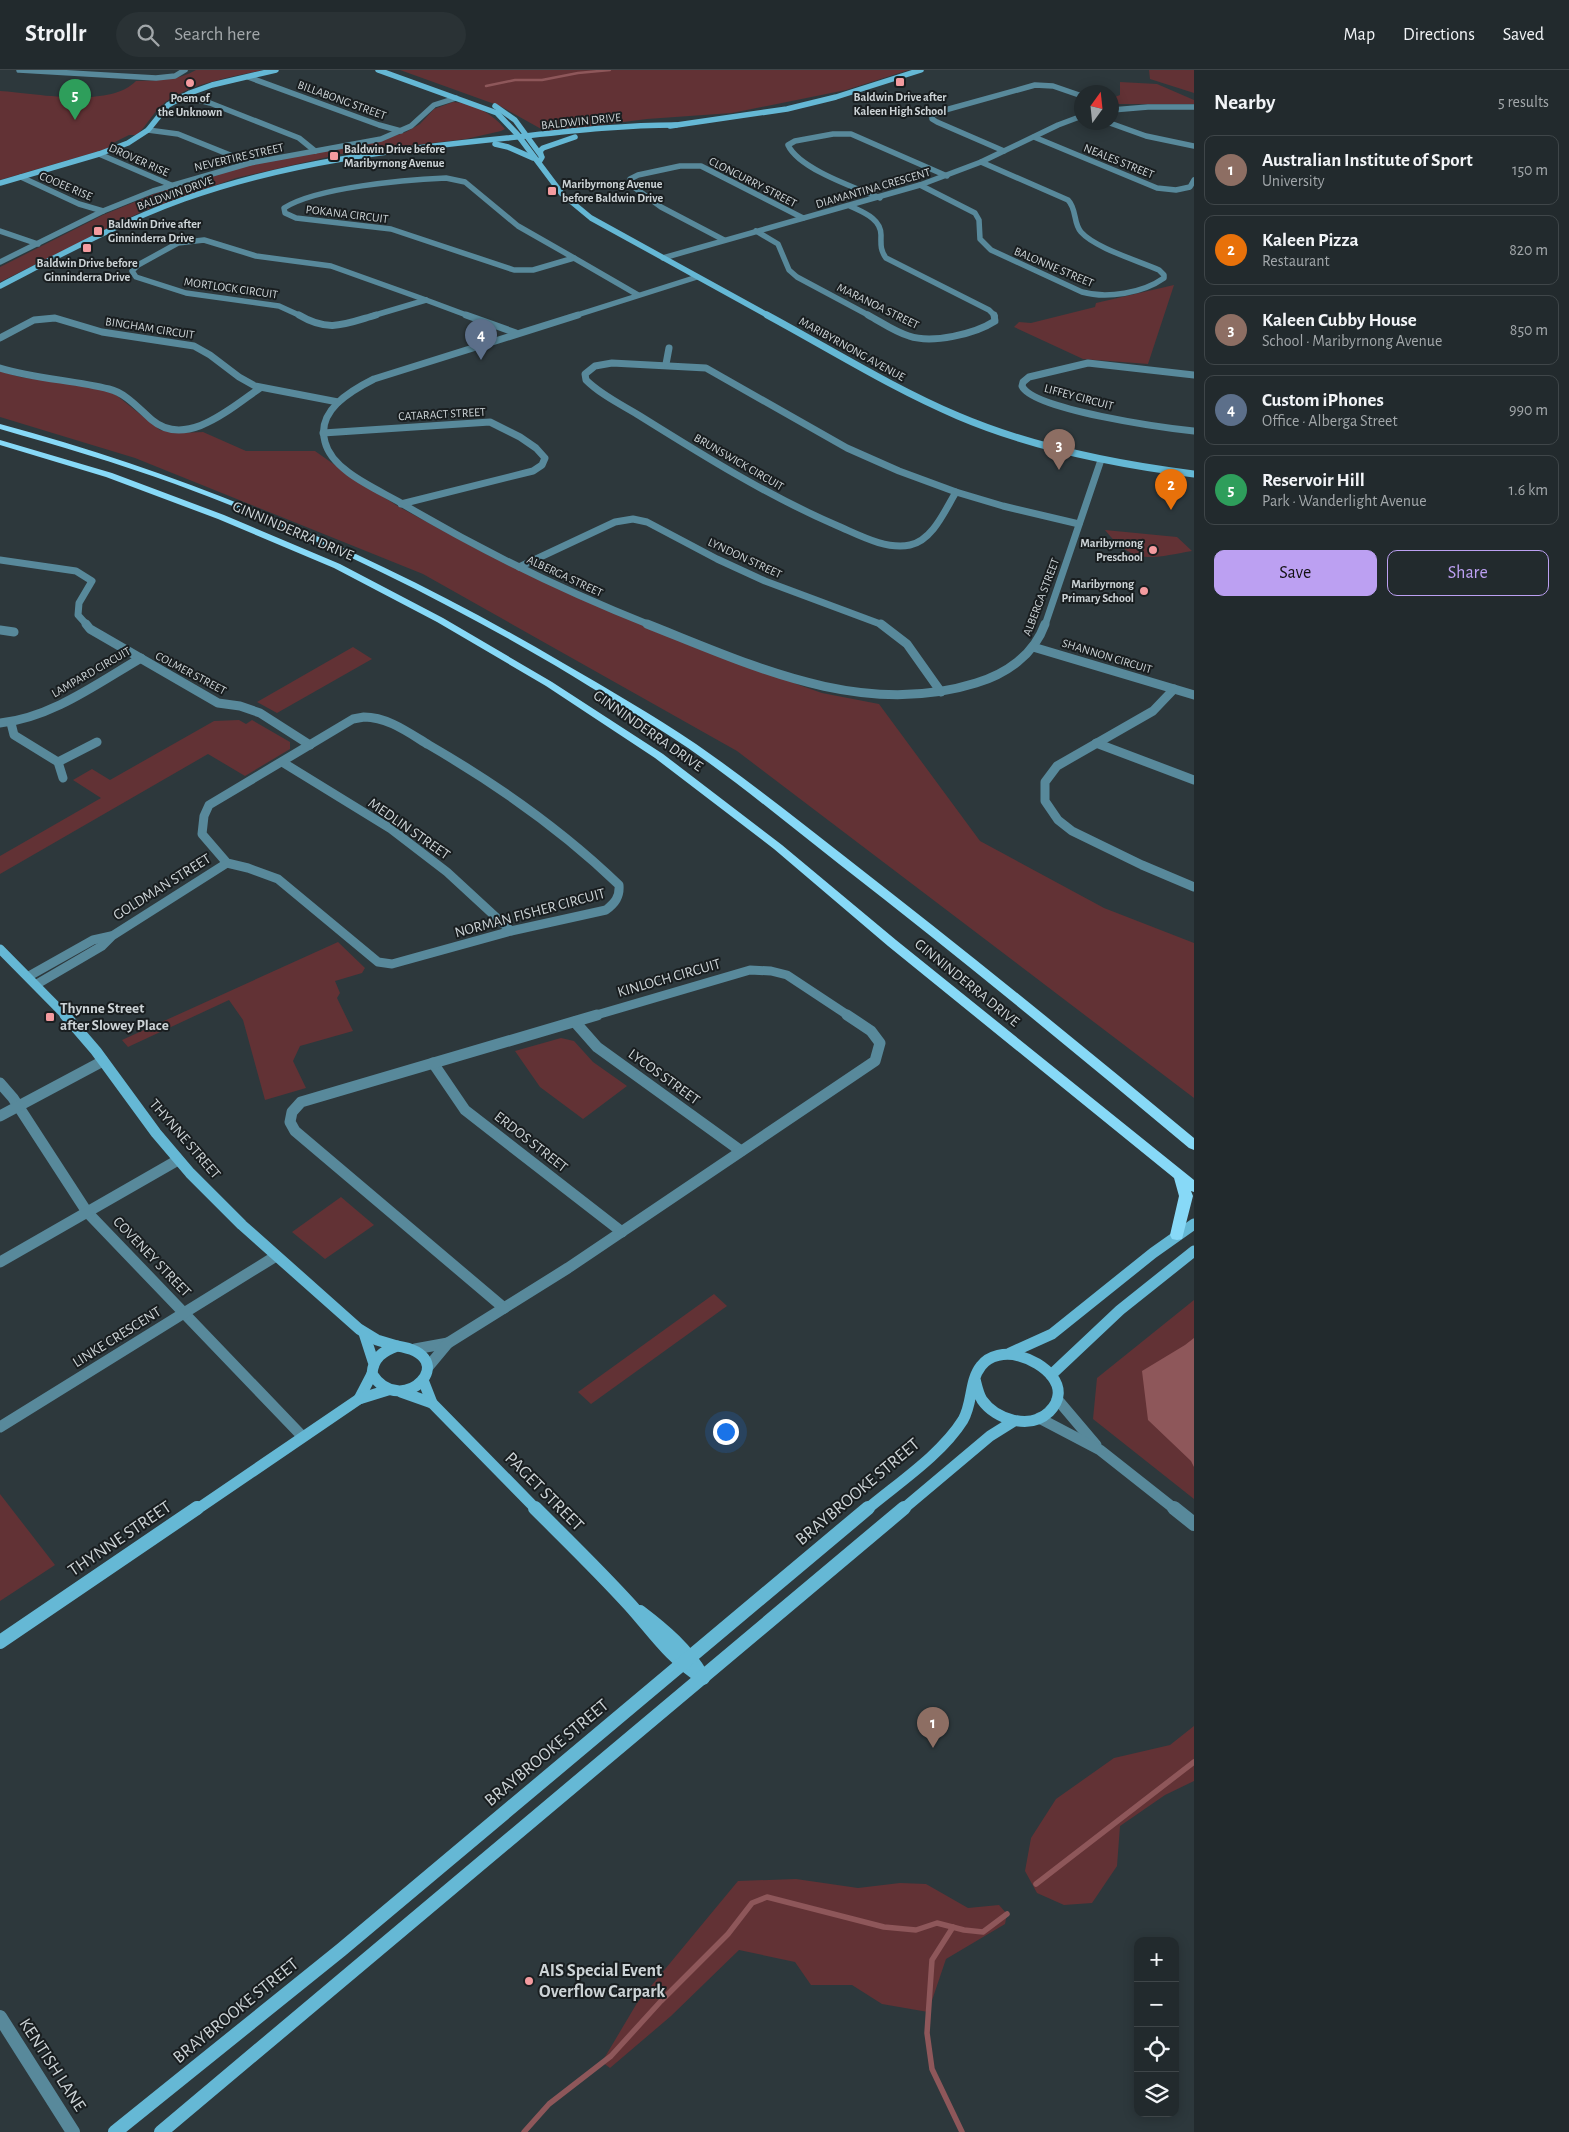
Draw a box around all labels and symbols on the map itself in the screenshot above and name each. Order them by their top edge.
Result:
marker: Baldwin Drive after Kaleen High School [894,76,906,88]
marker: Poem of the Unknown [184,77,196,89]
street label: BILLABONG STREET [296,78,388,122]
pin: 5 [59,79,91,120]
north arrow [1074,85,1119,130]
place label: Baldwin Drive after Kaleen High School [853,91,947,117]
place label: Poem of the Unknown [158,92,222,118]
street label: BALDWIN DRIVE [541,111,622,131]
street label: DROVER RISE [107,141,171,179]
street label: NEVERTIRE STREET [193,141,285,173]
street label: NEALES STREET [1082,141,1156,181]
place label: Baldwin Drive before Maribyrnong Avenue [344,143,445,170]
marker: Baldwin Drive before Maribyrnong Avenue [328,150,340,162]
street label: CLONCURRY STREET [707,155,799,209]
street label: DIAMANTINA CRESCENT [814,166,932,210]
street label: COOEE RISE [38,169,94,203]
street label: BALDWIN DRIVE [135,174,215,212]
place label: Maribyrnong Avenue before Baldwin Drive [562,178,663,204]
marker: Maribyrnong Avenue before Baldwin Drive [546,185,558,197]
street label: POKANA CIRCUIT [305,203,389,225]
place label: Baldwin Drive after Ginninderra Drive [108,218,202,244]
marker: Baldwin Drive after Ginninderra Drive [92,225,104,237]
marker: Baldwin Drive before Ginninderra Drive [81,242,93,254]
street label: BALONNE STREET [1012,245,1096,289]
place label: Baldwin Drive before Ginninderra Drive [36,257,138,283]
street label: MORTLOCK CIRCUIT [183,275,279,301]
street label: MARANOA STREET [835,281,921,331]
street label: BINGHAM CIRCUIT [105,315,196,341]
street label: MARIBYRNONG AVENUE [797,315,907,383]
pin: 4 [465,319,497,360]
street label: LIFFEY CIRCUIT [1043,382,1115,412]
street label: CATARACT STREET [398,406,486,422]
pin: 3 [1043,429,1075,470]
street label: BRUNSWICK CIRCUIT [692,431,786,493]
pin: 2 [1155,469,1187,510]
street label: GINNINDERRA DRIVE [230,499,356,563]
street label: LYNDON STREET [706,536,784,580]
place label: Maribyrnong Preschool [1080,537,1144,563]
marker: Maribyrnong Preschool [1147,544,1159,556]
street label: ALBERGA STREET [525,553,605,599]
street label: ALBERGA STREET [1021,556,1061,638]
place label: Maribyrnong Primary School [1062,578,1135,605]
marker: Maribyrnong Primary School [1138,585,1150,597]
street label: SHANNON CIRCUIT [1061,637,1154,675]
street label: LAMPARD CIRCUIT [49,644,133,699]
street label: COLMER STREET [154,649,228,697]
street label: GINNINDERRA DRIVE [590,688,706,774]
street label: MEDLIN STREET [365,795,453,863]
street label: GOLDMAN STREET [111,851,214,923]
street label: NORMAN FISHER CIRCUIT [453,885,608,940]
street label: GINNINDERRA DRIVE [912,936,1022,1030]
street label: KINLOCH CIRCUIT [616,956,723,1000]
place label: Thynne Street after Slowey Place [60,1001,169,1033]
marker: Thynne Street after Slowey Place [44,1011,56,1023]
street label: LYCOS STREET [626,1046,703,1108]
street label: THYNNE STREET [147,1096,224,1182]
street label: ERDOS STREET [491,1109,571,1176]
street label: COVENEY STREET [110,1214,194,1300]
street label: LINKE CRESCENT [70,1303,164,1370]
your location [713,1419,739,1445]
street label: BRAYBROOKE STREET [793,1435,924,1549]
street label: PAGET STREET [501,1449,587,1535]
street label: THYNNE STREET [65,1498,175,1580]
street label: BRAYBROOKE STREET [482,1696,613,1810]
pin: 1 [917,1707,949,1748]
street label: BRAYBROOKE STREET [170,1955,302,2067]
place label: AIS Special Event Overflow Carpark [539,1962,665,2001]
marker: AIS Special Event Overflow Carpark [523,1975,535,1987]
street label: KENTISH LANE [15,2015,89,2115]

